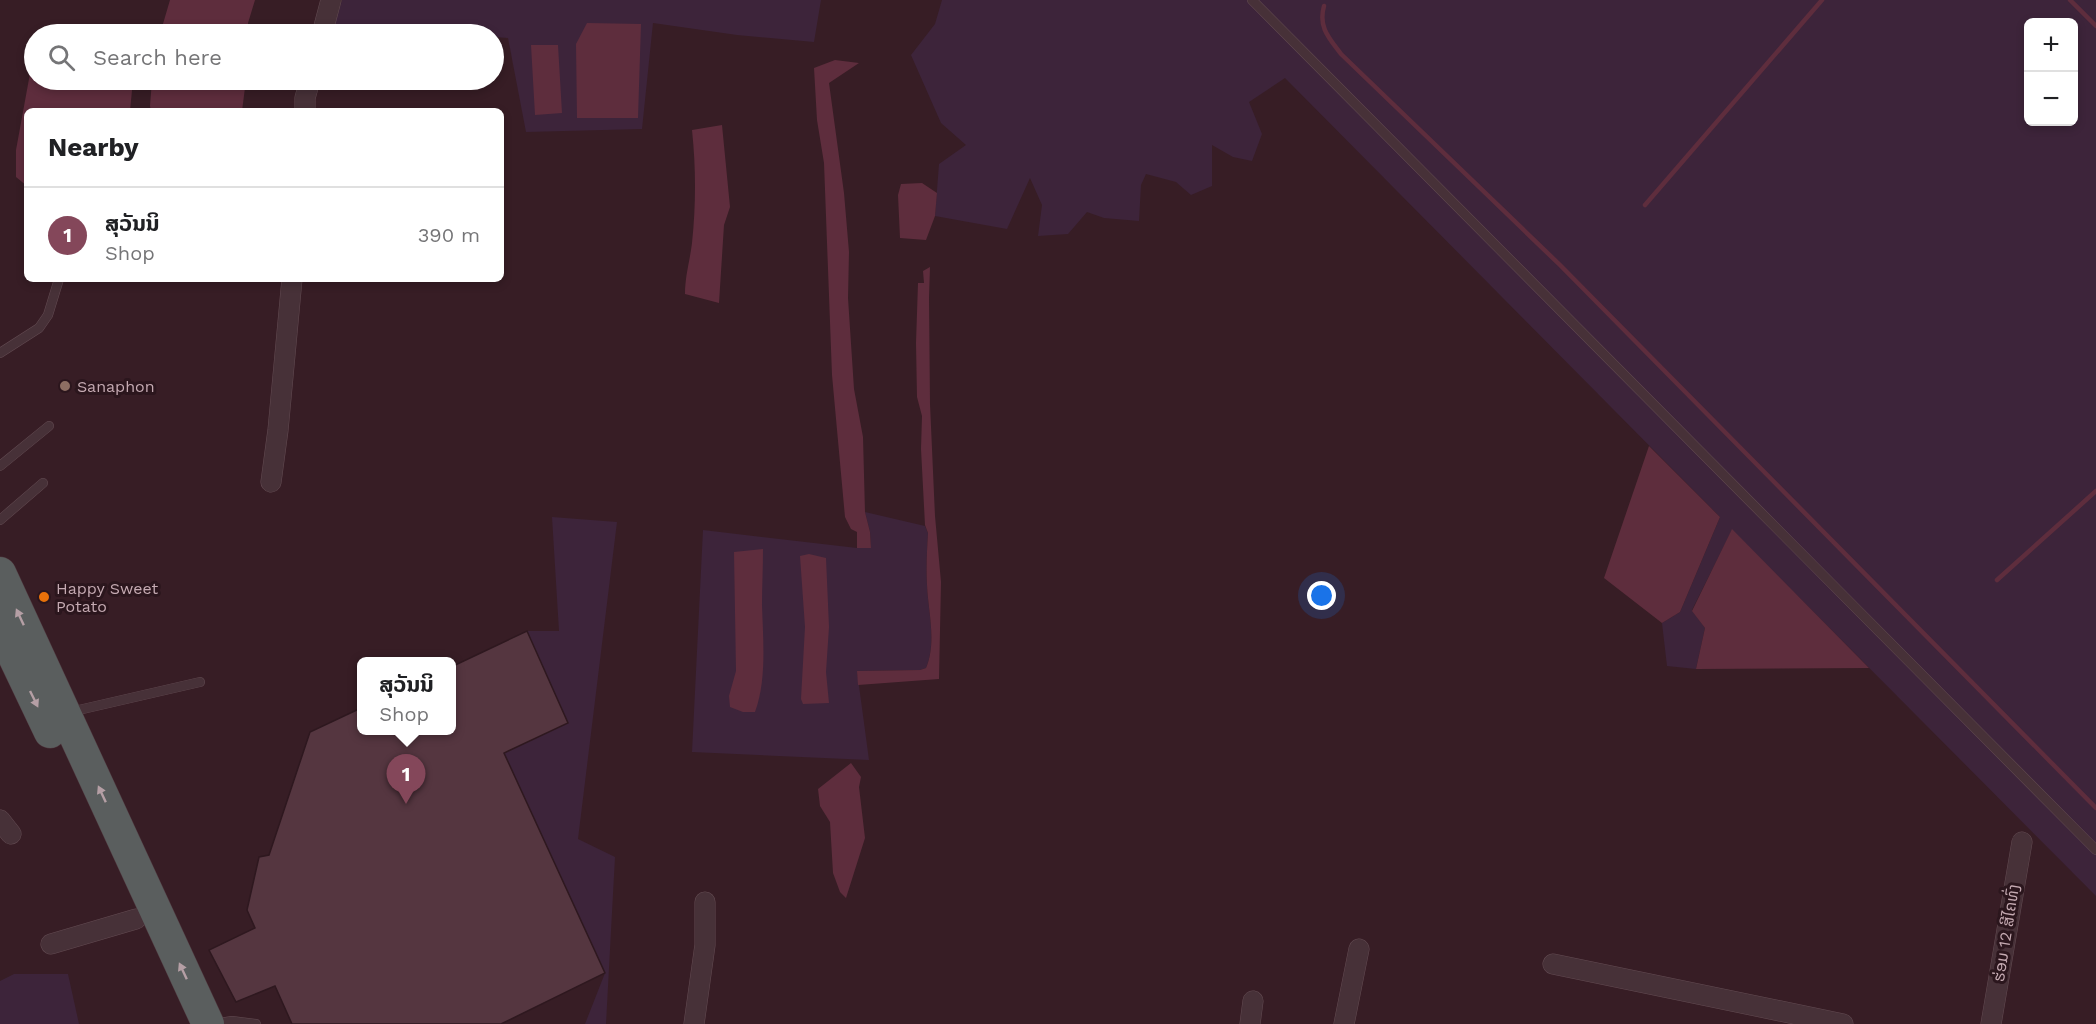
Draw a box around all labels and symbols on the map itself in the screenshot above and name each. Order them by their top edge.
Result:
place label: Sanaphon [77,377,155,396]
marker: Sanaphon [58,379,72,393]
place label: Happy Sweet Potato [56,579,158,616]
your location [1307,581,1336,610]
marker: Happy Sweet Potato [37,590,51,604]
one-way arrow [16,608,25,625]
one-way arrow [29,690,39,708]
pin: 1 [386,754,426,804]
one-way arrow [97,785,106,802]
street label: ຮ່ອມ 12 ສີໄຄທົ່ງ [1987,883,2023,983]
one-way arrow [179,962,188,979]

